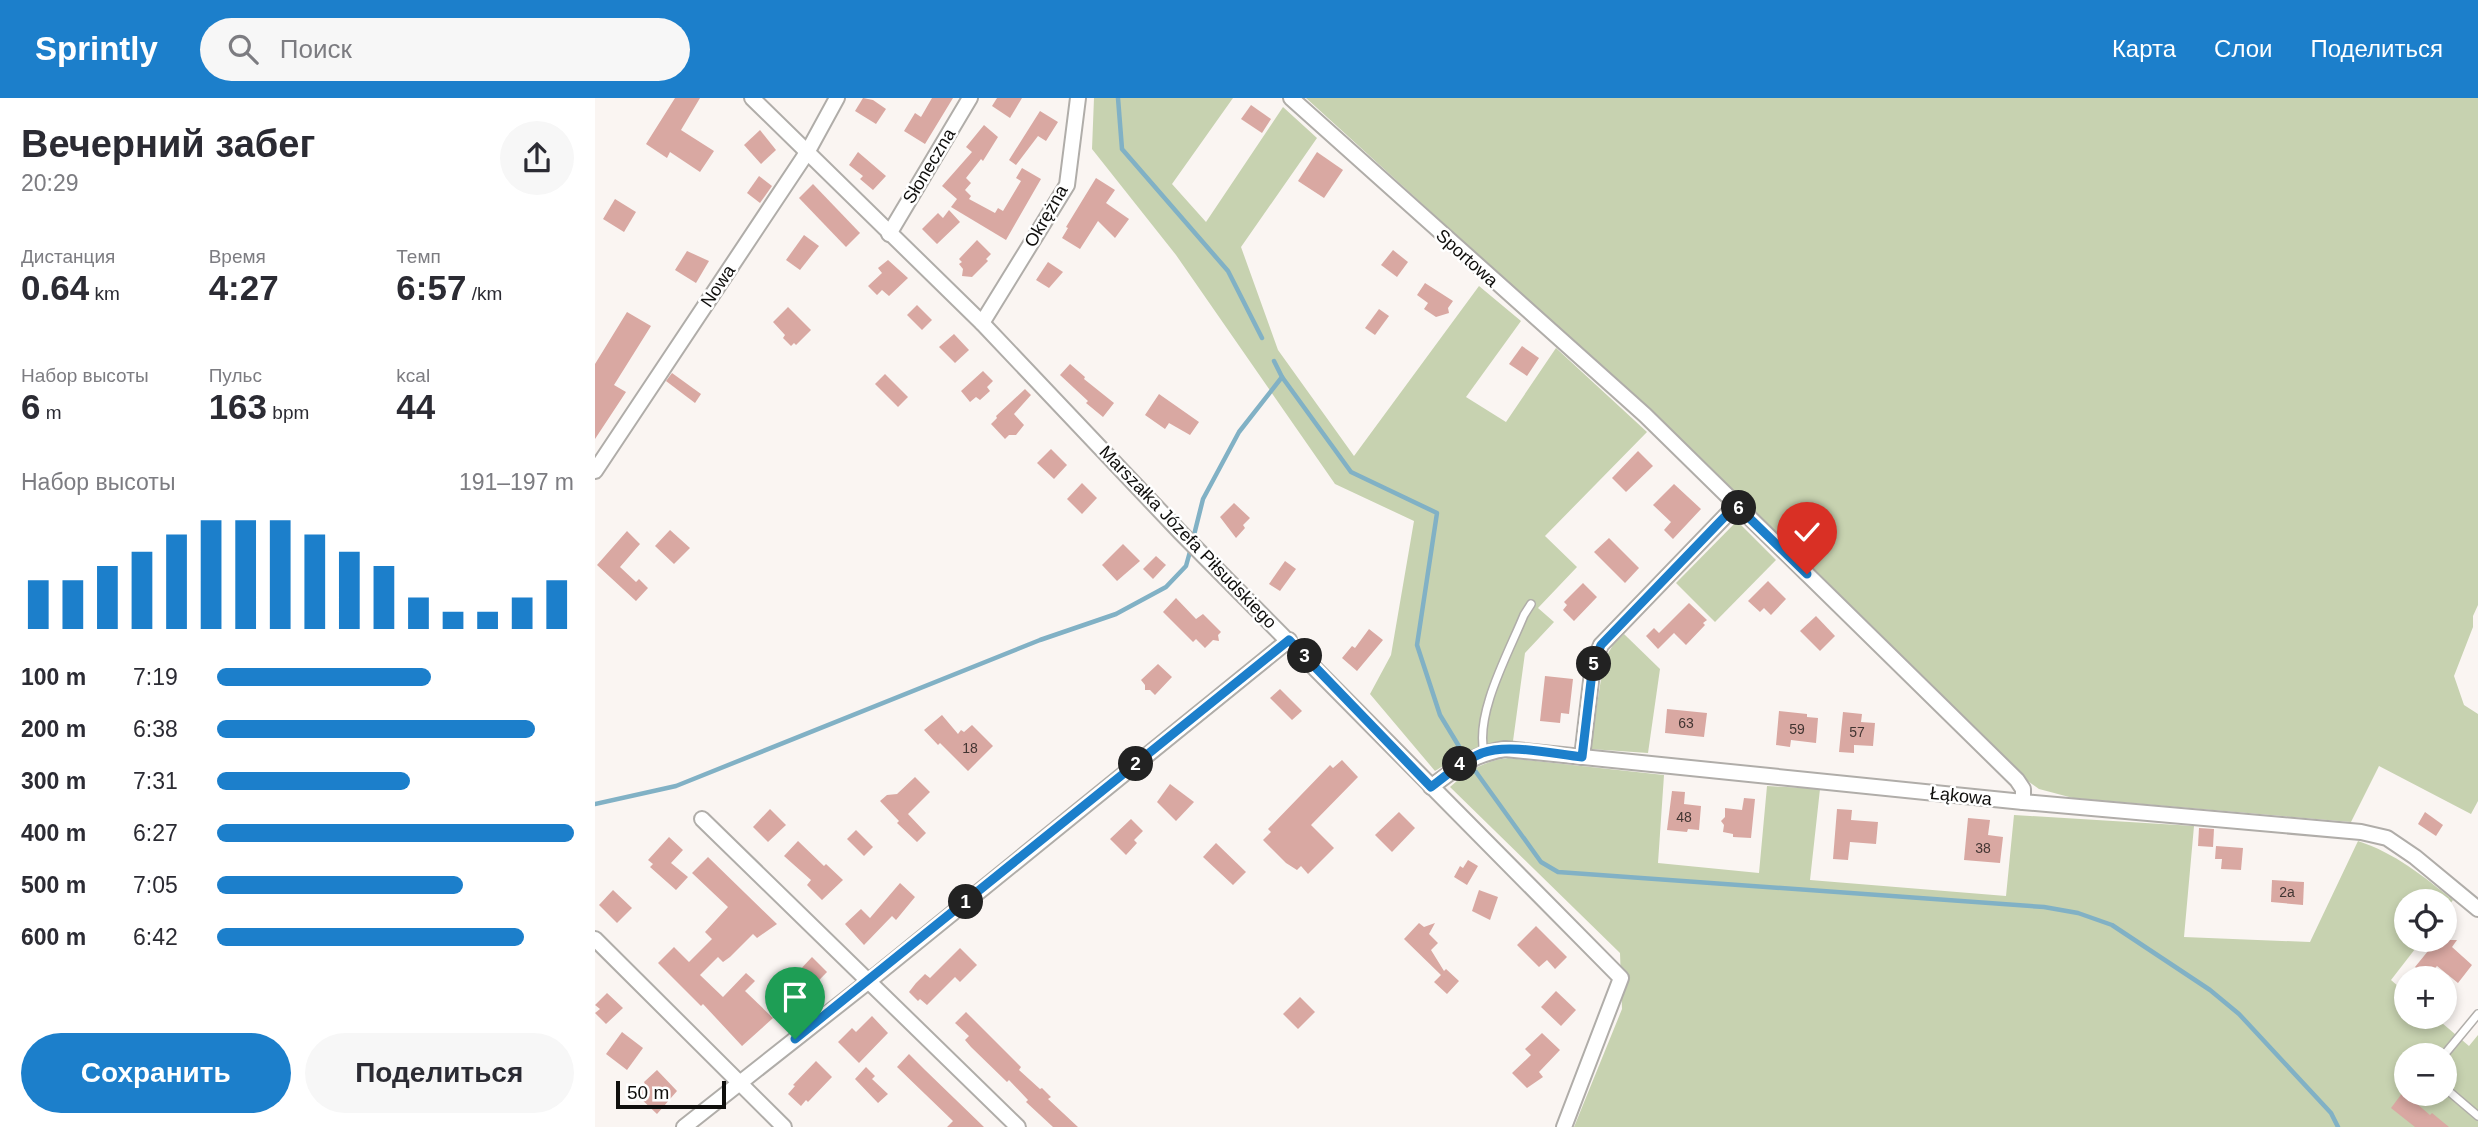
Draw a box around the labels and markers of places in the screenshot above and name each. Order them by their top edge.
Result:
pin: 6 [1721,490,1757,526]
pin [1777,502,1837,574]
pin: 3 [1287,638,1323,674]
pin: 5 [1577,646,1611,682]
pin: 2 [1119,746,1153,782]
pin: 4 [1443,746,1477,782]
pin: 1 [949,884,983,920]
pin [765,967,825,1039]

